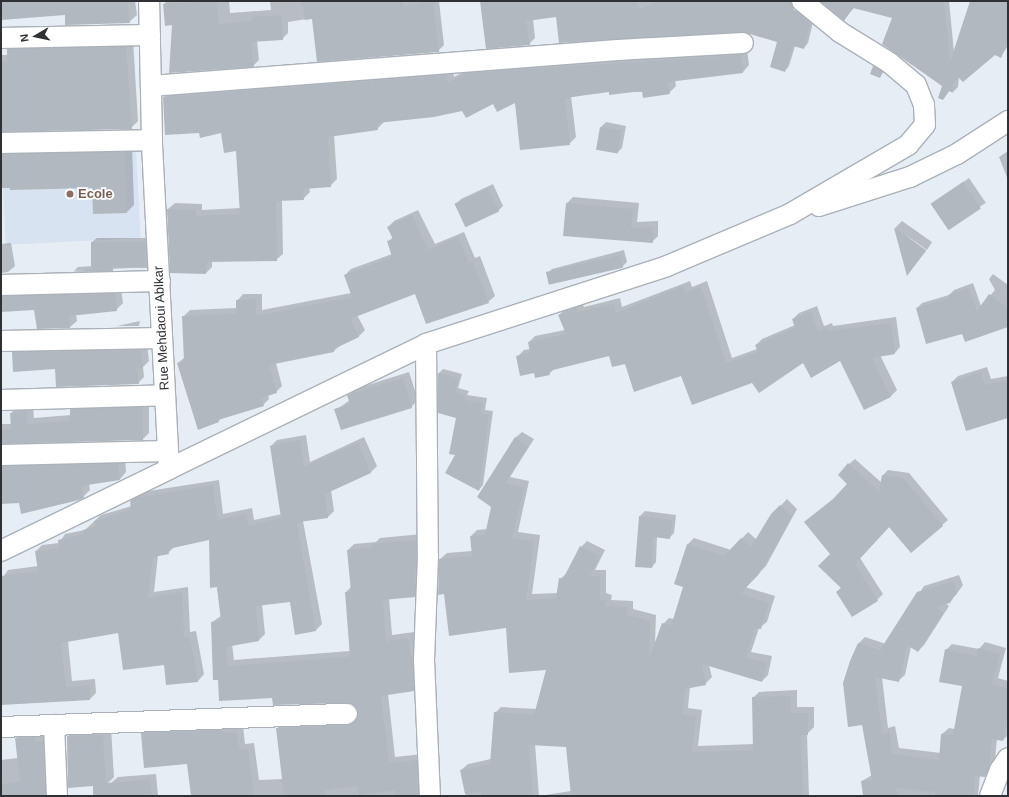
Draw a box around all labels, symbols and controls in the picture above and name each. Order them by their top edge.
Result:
north arrow [16,16,56,56]
text: N [18,33,31,43]
place label: Ecole [78,186,113,202]
marker: Ecole [65,189,75,199]
street label: Rue Mehdaoui Ablkar [151,265,173,391]

